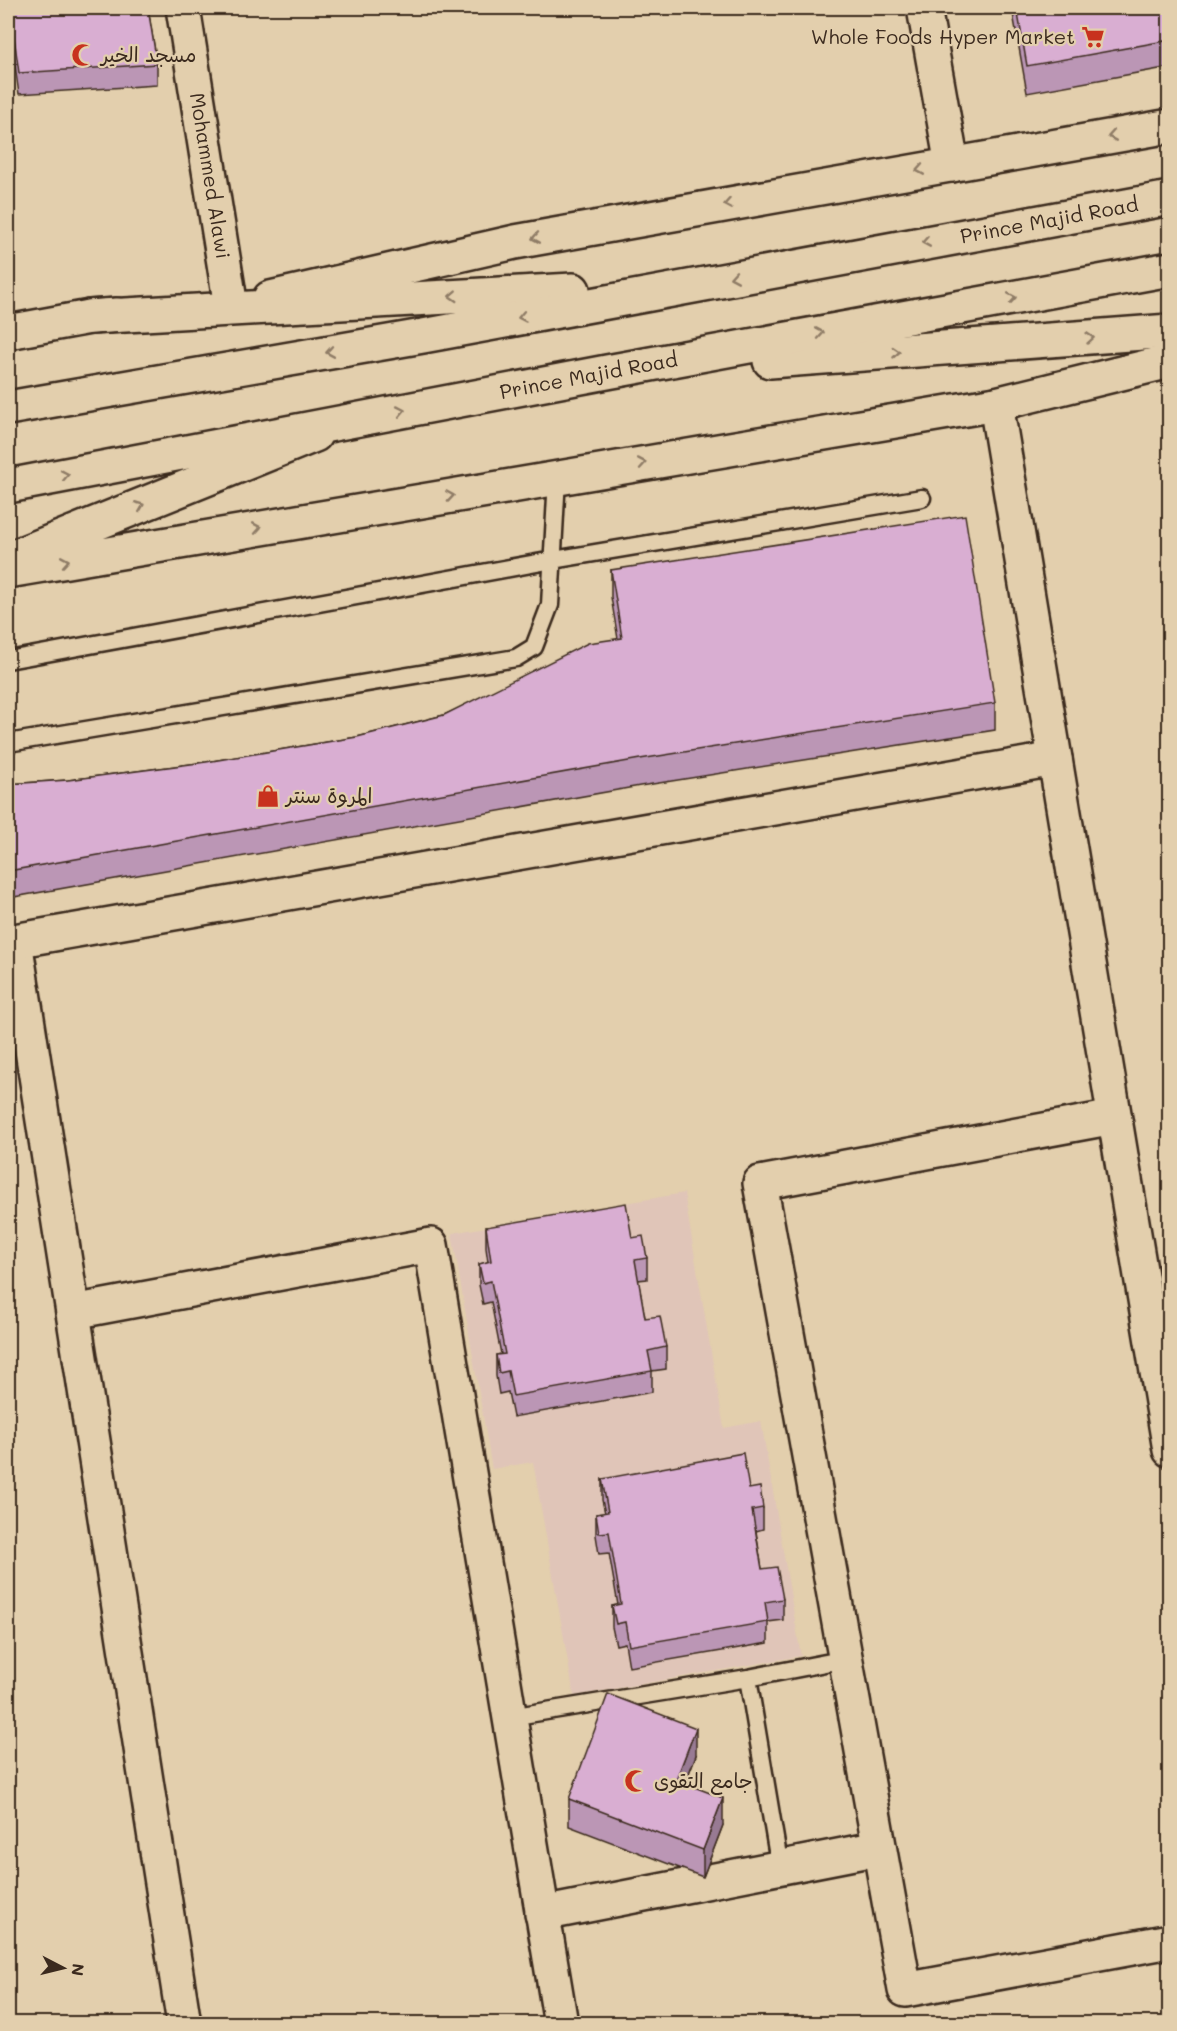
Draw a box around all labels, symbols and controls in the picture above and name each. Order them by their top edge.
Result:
place label: Whole Foods Hyper Market [811,23,1075,49]
supermarket icon: Whole Foods Hyper Market [1080,24,1106,50]
place label: مسجد الخير [99,41,196,67]
mosque icon: مسجد الخير [70,42,96,68]
street label: Mohammed Alawi [185,91,237,261]
one-way arrow [1107,130,1117,142]
one-way arrow [915,164,925,176]
street label: Prince Majid Road [958,190,1140,248]
one-way arrow [723,198,733,210]
one-way arrow [531,232,541,244]
one-way arrow [921,235,931,248]
one-way arrow [729,270,739,283]
one-way arrow [449,290,458,303]
one-way arrow [1006,292,1016,305]
one-way arrow [517,310,527,323]
one-way arrow [815,327,825,340]
one-way arrow [1085,332,1095,345]
one-way arrow [325,345,335,358]
street label: Prince Majid Road [497,345,679,404]
one-way arrow [891,346,900,359]
one-way arrow [396,405,406,418]
one-way arrow [637,458,647,470]
one-way arrow [60,469,70,482]
one-way arrow [445,490,454,502]
one-way arrow [133,501,144,513]
one-way arrow [253,522,262,534]
one-way arrow [60,555,70,568]
place label: المروة سنتر [284,782,372,808]
shop icon: المروة سنتر [255,783,281,809]
place label: جامع التقوى [654,1767,753,1796]
mosque icon: جامع التقوى [623,1768,649,1794]
north arrow [33,1938,93,1998]
text: N [67,1963,90,1977]

